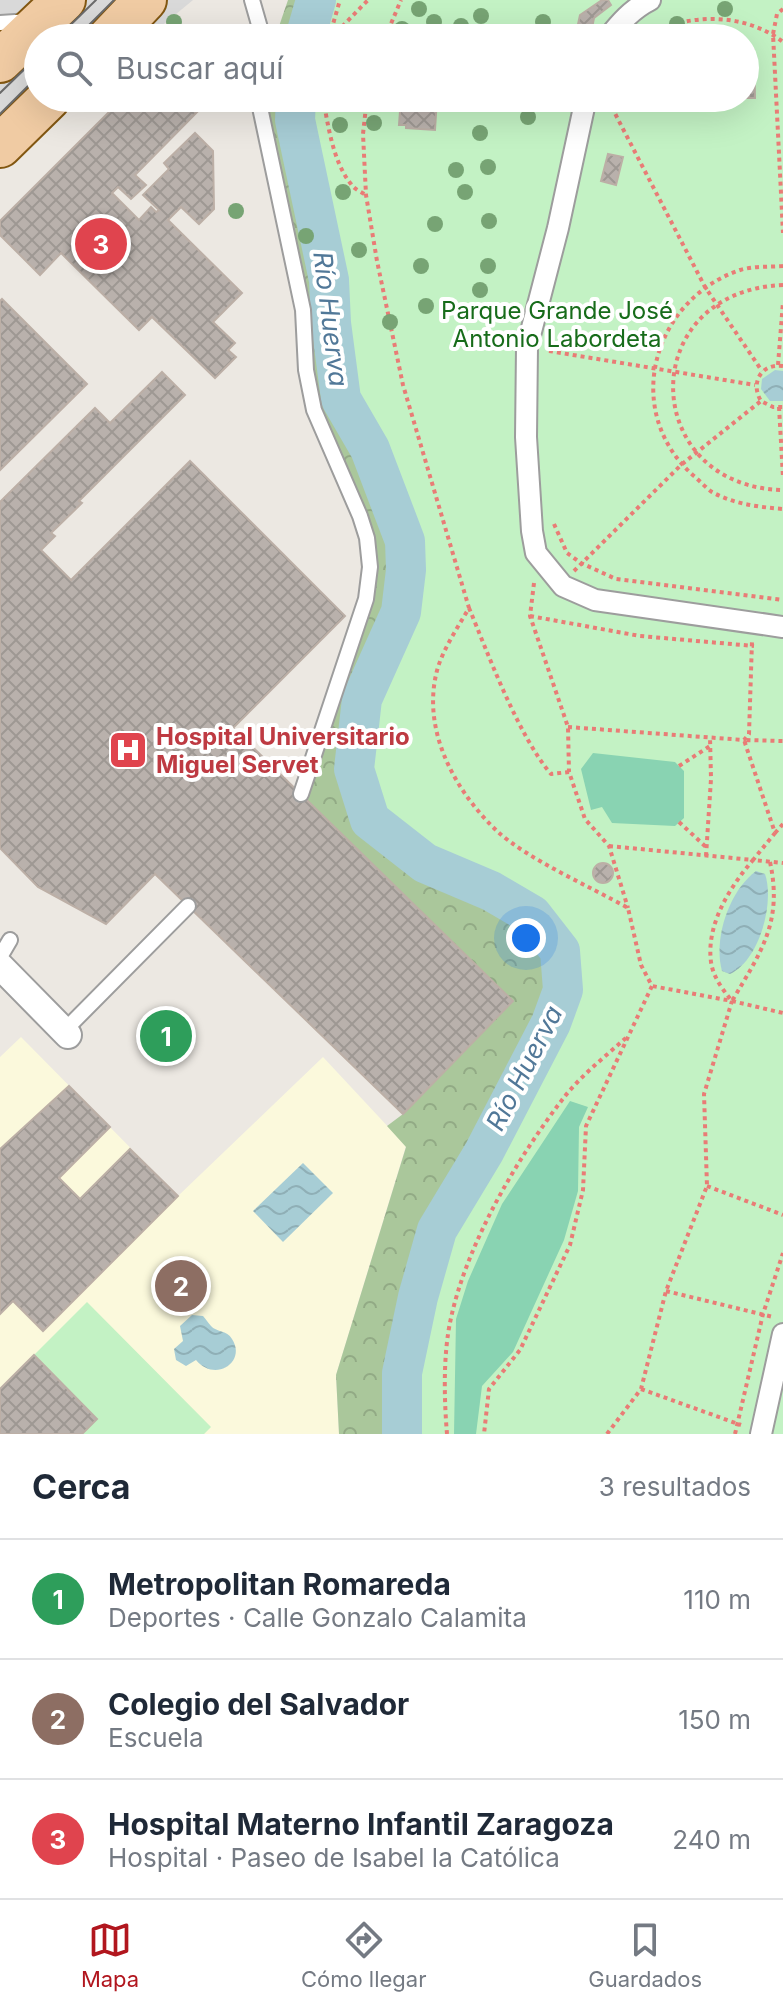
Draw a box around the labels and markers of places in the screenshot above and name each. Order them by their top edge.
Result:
pin: 3 [75,214,127,274]
place label: Hospital Universitario Miguel Servet [156,722,410,779]
hospital icon: Hospital Universitario Miguel Servet [107,729,149,771]
pin: 1 [140,1006,192,1066]
pin: 2 [155,1256,207,1316]

